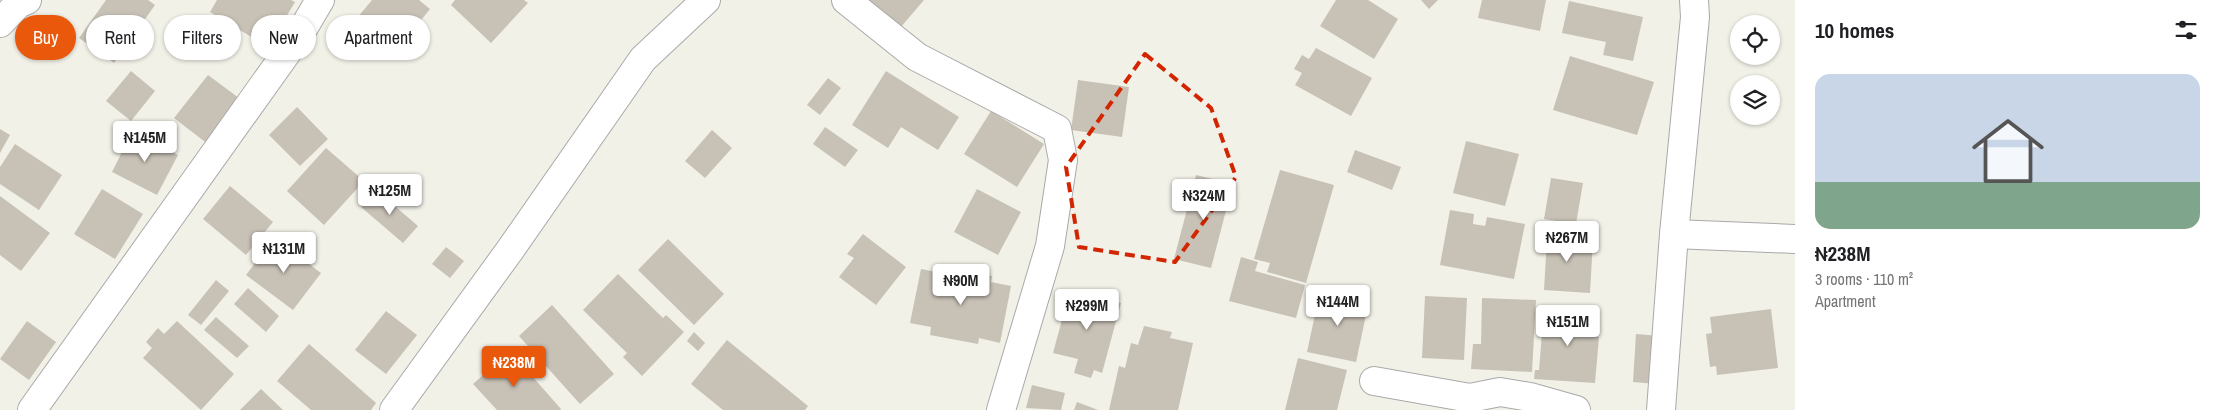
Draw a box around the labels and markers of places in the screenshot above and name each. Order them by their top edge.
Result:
pin: ₦145M [110,120,180,163]
pin: ₦125M [355,174,425,216]
pin: ₦324M [1169,178,1239,221]
pin: ₦267M [1532,220,1602,263]
pin: ₦131M [249,232,319,274]
pin: ₦90M [931,264,991,306]
pin: ₦144M [1303,284,1373,327]
pin: ₦299M [1052,288,1122,331]
pin: ₦151M [1533,304,1603,347]
pin: ₦238M [479,346,549,388]

